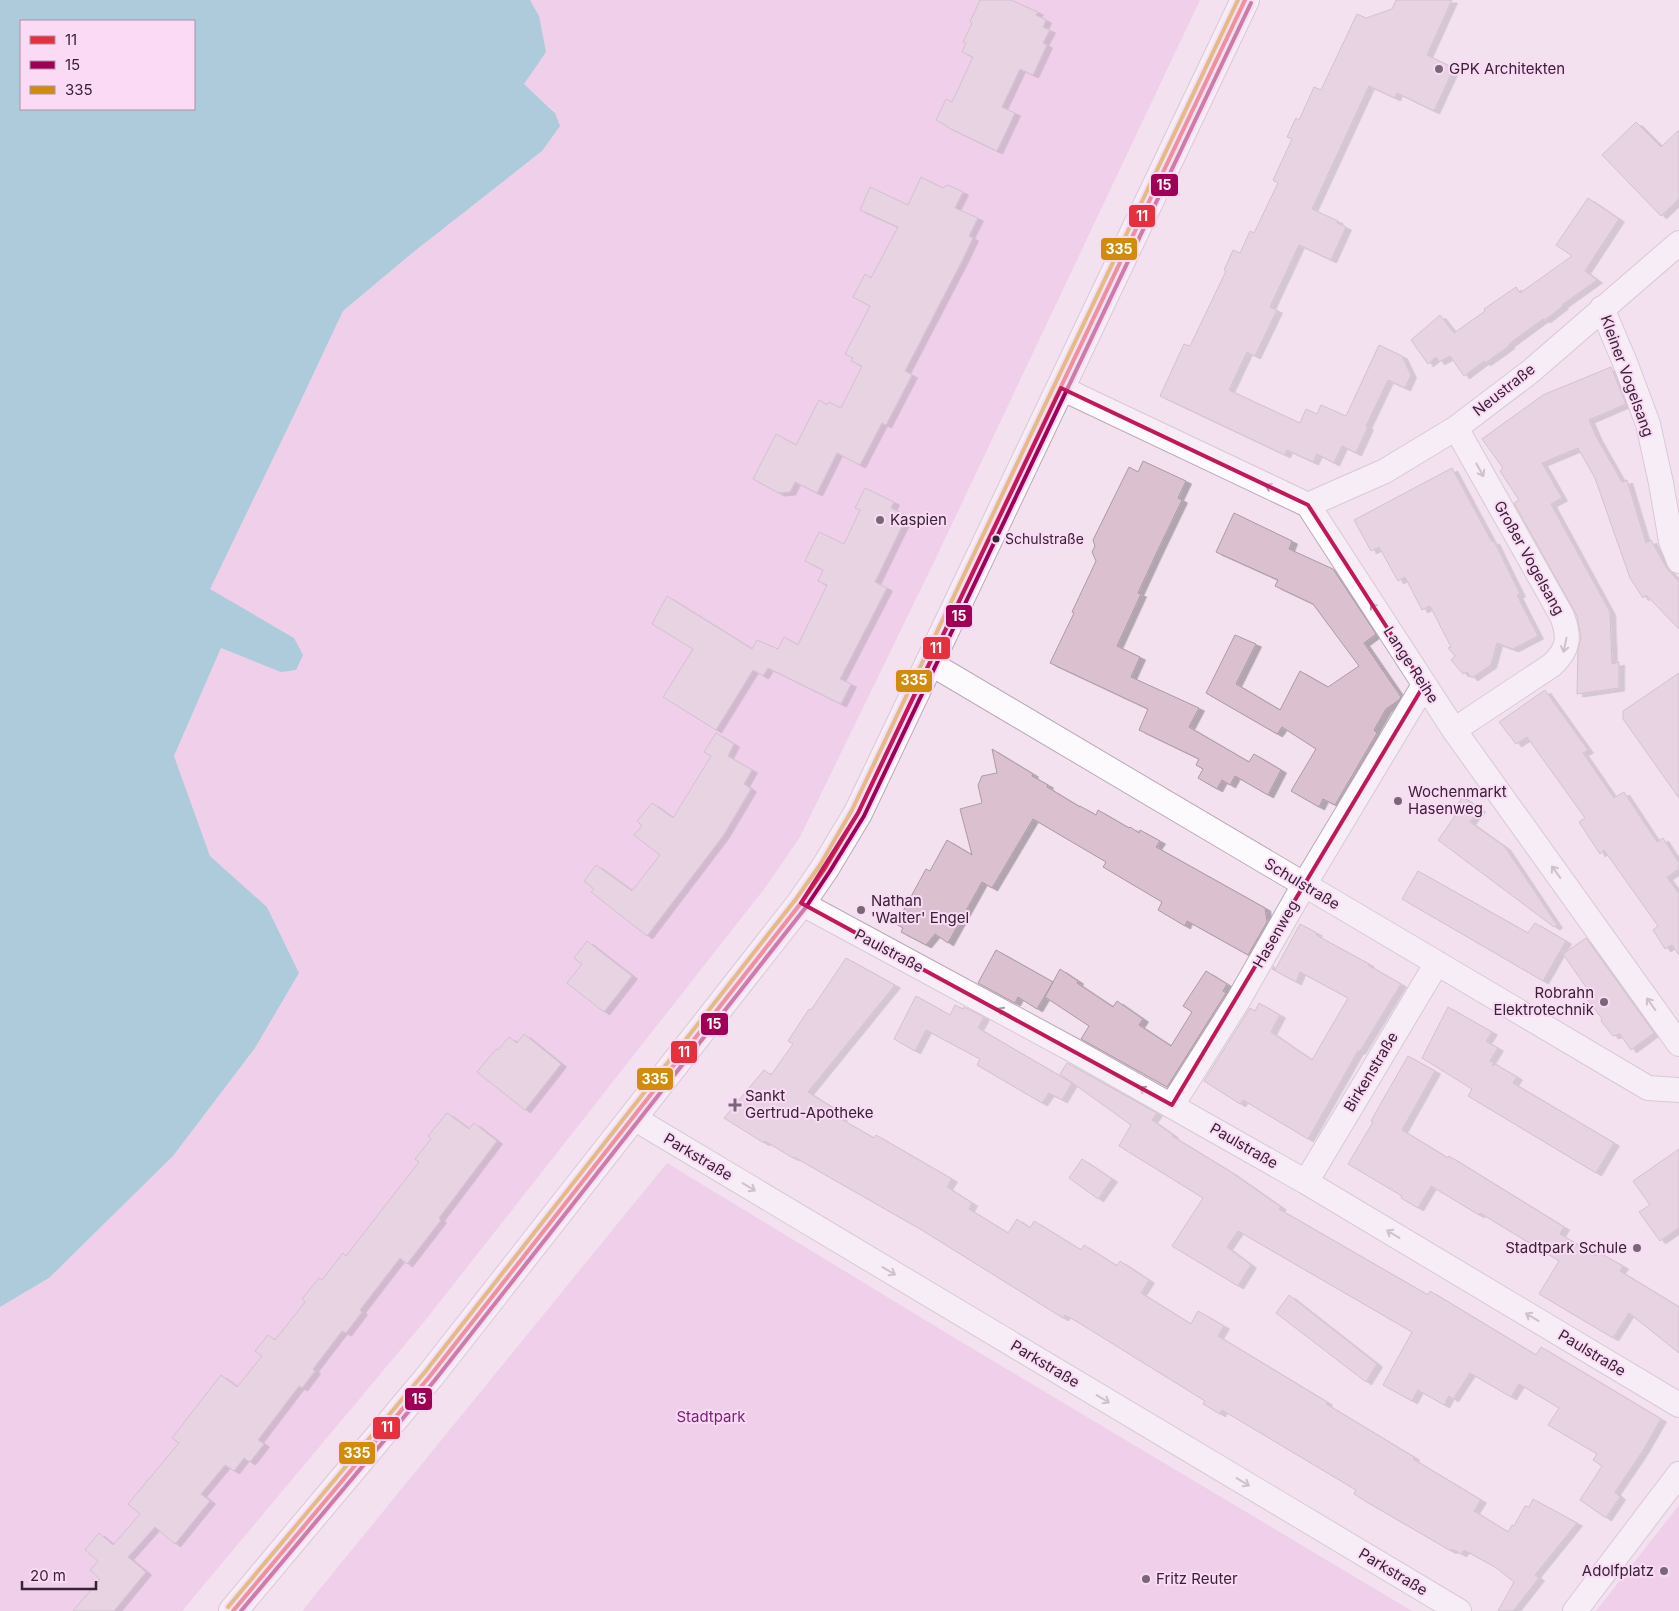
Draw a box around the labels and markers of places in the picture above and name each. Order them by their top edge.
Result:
place label: GPK Architekten [1449,59,1565,78]
marker: GPK Architekten [1433,63,1445,75]
place label: Kaspien [890,510,947,529]
marker: Kaspien [874,514,886,526]
place label: Schulstraße [1005,530,1084,547]
marker: Schulstraße [991,534,1001,544]
place label: Wochenmarkt Hasenweg [1408,782,1507,818]
marker: Wochenmarkt Hasenweg [1392,795,1404,807]
place label: Nathan 'Walter' Engel [871,891,969,927]
marker: Nathan 'Walter' Engel [855,904,867,916]
place label: Robrahn Elektrotechnik [1493,983,1595,1019]
marker: Robrahn Elektrotechnik [1598,996,1610,1008]
place label: Sankt Gertrud-Apotheke [745,1086,874,1122]
marker: Sankt Gertrud-Apotheke [729,1099,741,1111]
place label: Stadtpark Schule [1505,1238,1627,1257]
marker: Stadtpark Schule [1631,1242,1643,1254]
place label: Adolfplatz [1582,1561,1654,1580]
marker: Adolfplatz [1658,1565,1670,1577]
place label: Fritz Reuter [1156,1569,1238,1588]
marker: Fritz Reuter [1140,1573,1152,1585]

